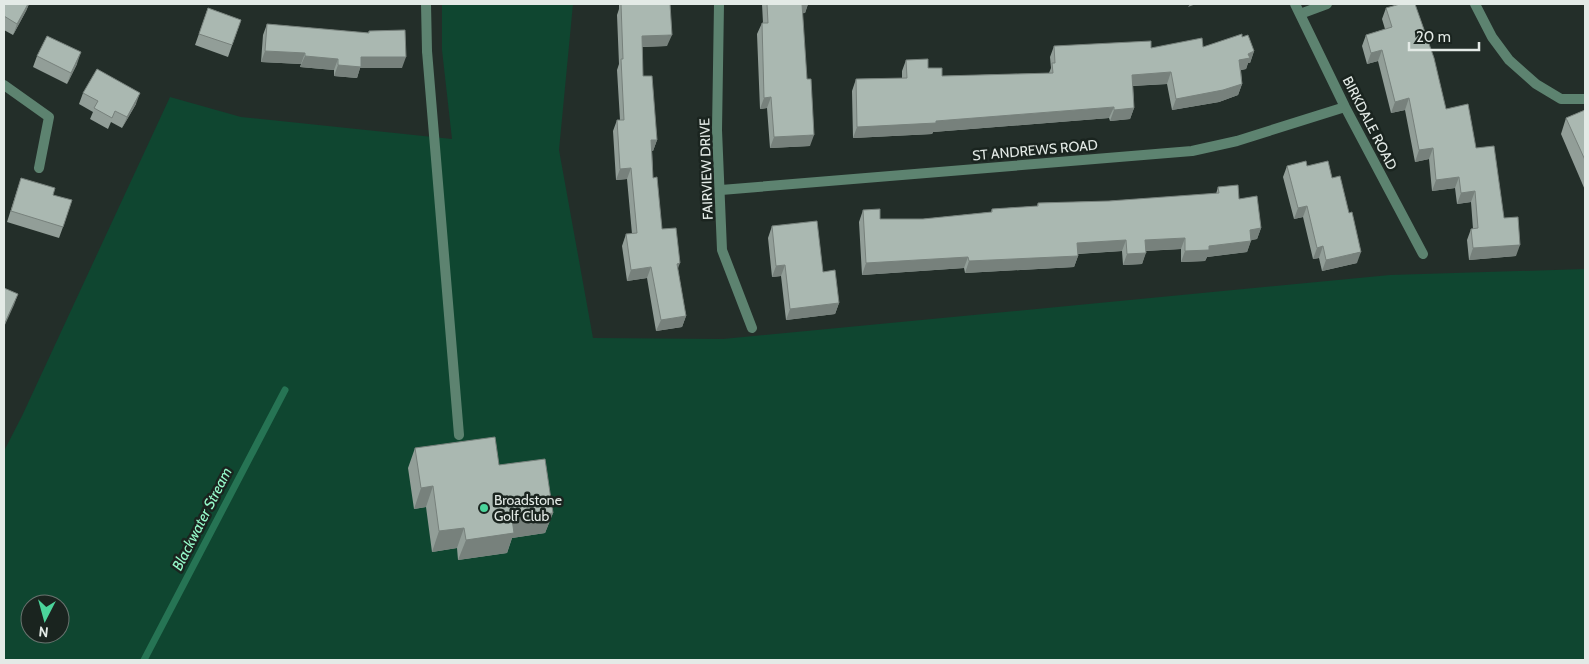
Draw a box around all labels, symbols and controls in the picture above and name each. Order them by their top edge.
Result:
scale bar [1409,20,1479,52]
text: 20 m [1416,28,1451,46]
street label: BIRKDALE ROAD [1339,73,1401,173]
street label: FAIRVIEW DRIVE [695,118,717,220]
street label: ST ANDREWS ROAD [971,136,1099,164]
water label: Blackwater Stream [168,464,236,574]
place label: Broadstone Golf Club [494,491,562,525]
marker: Broadstone Golf Club [478,502,490,514]
north arrow [20,594,70,644]
text: N [38,622,50,641]

